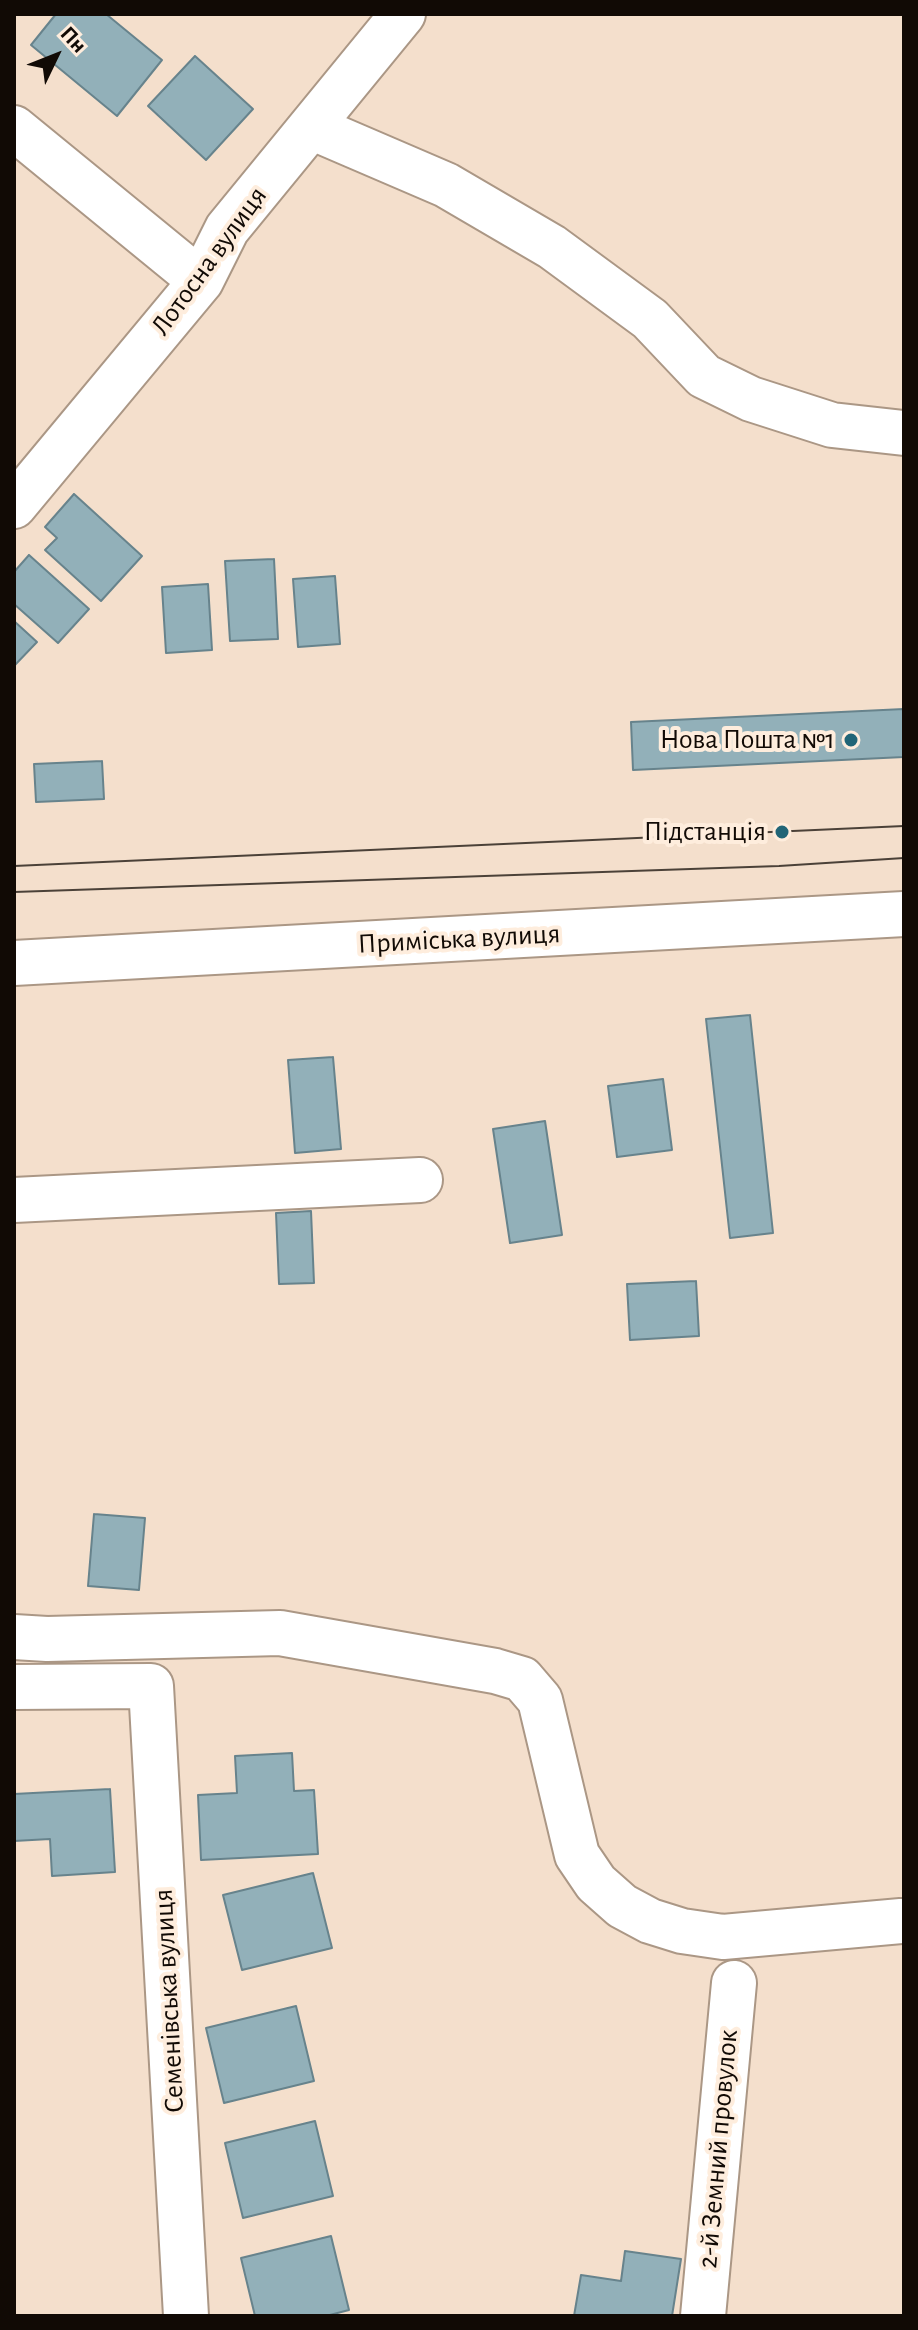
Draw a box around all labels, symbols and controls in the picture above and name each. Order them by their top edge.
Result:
north arrow [16,16,96,96]
text: Пн [56,22,91,57]
street label: Лотосна вулиця [144,180,274,342]
place label: Нова Пошта №1 [660,723,835,757]
marker: Нова Пошта №1 [842,731,860,749]
place label: Підстанція [644,815,766,849]
marker: Підстанція [773,823,791,841]
street label: Приміська вулиця [357,917,561,961]
street label: Семенівська вулиця [146,1888,192,2114]
street label: 2-й Земний провулок [691,2028,745,2270]

